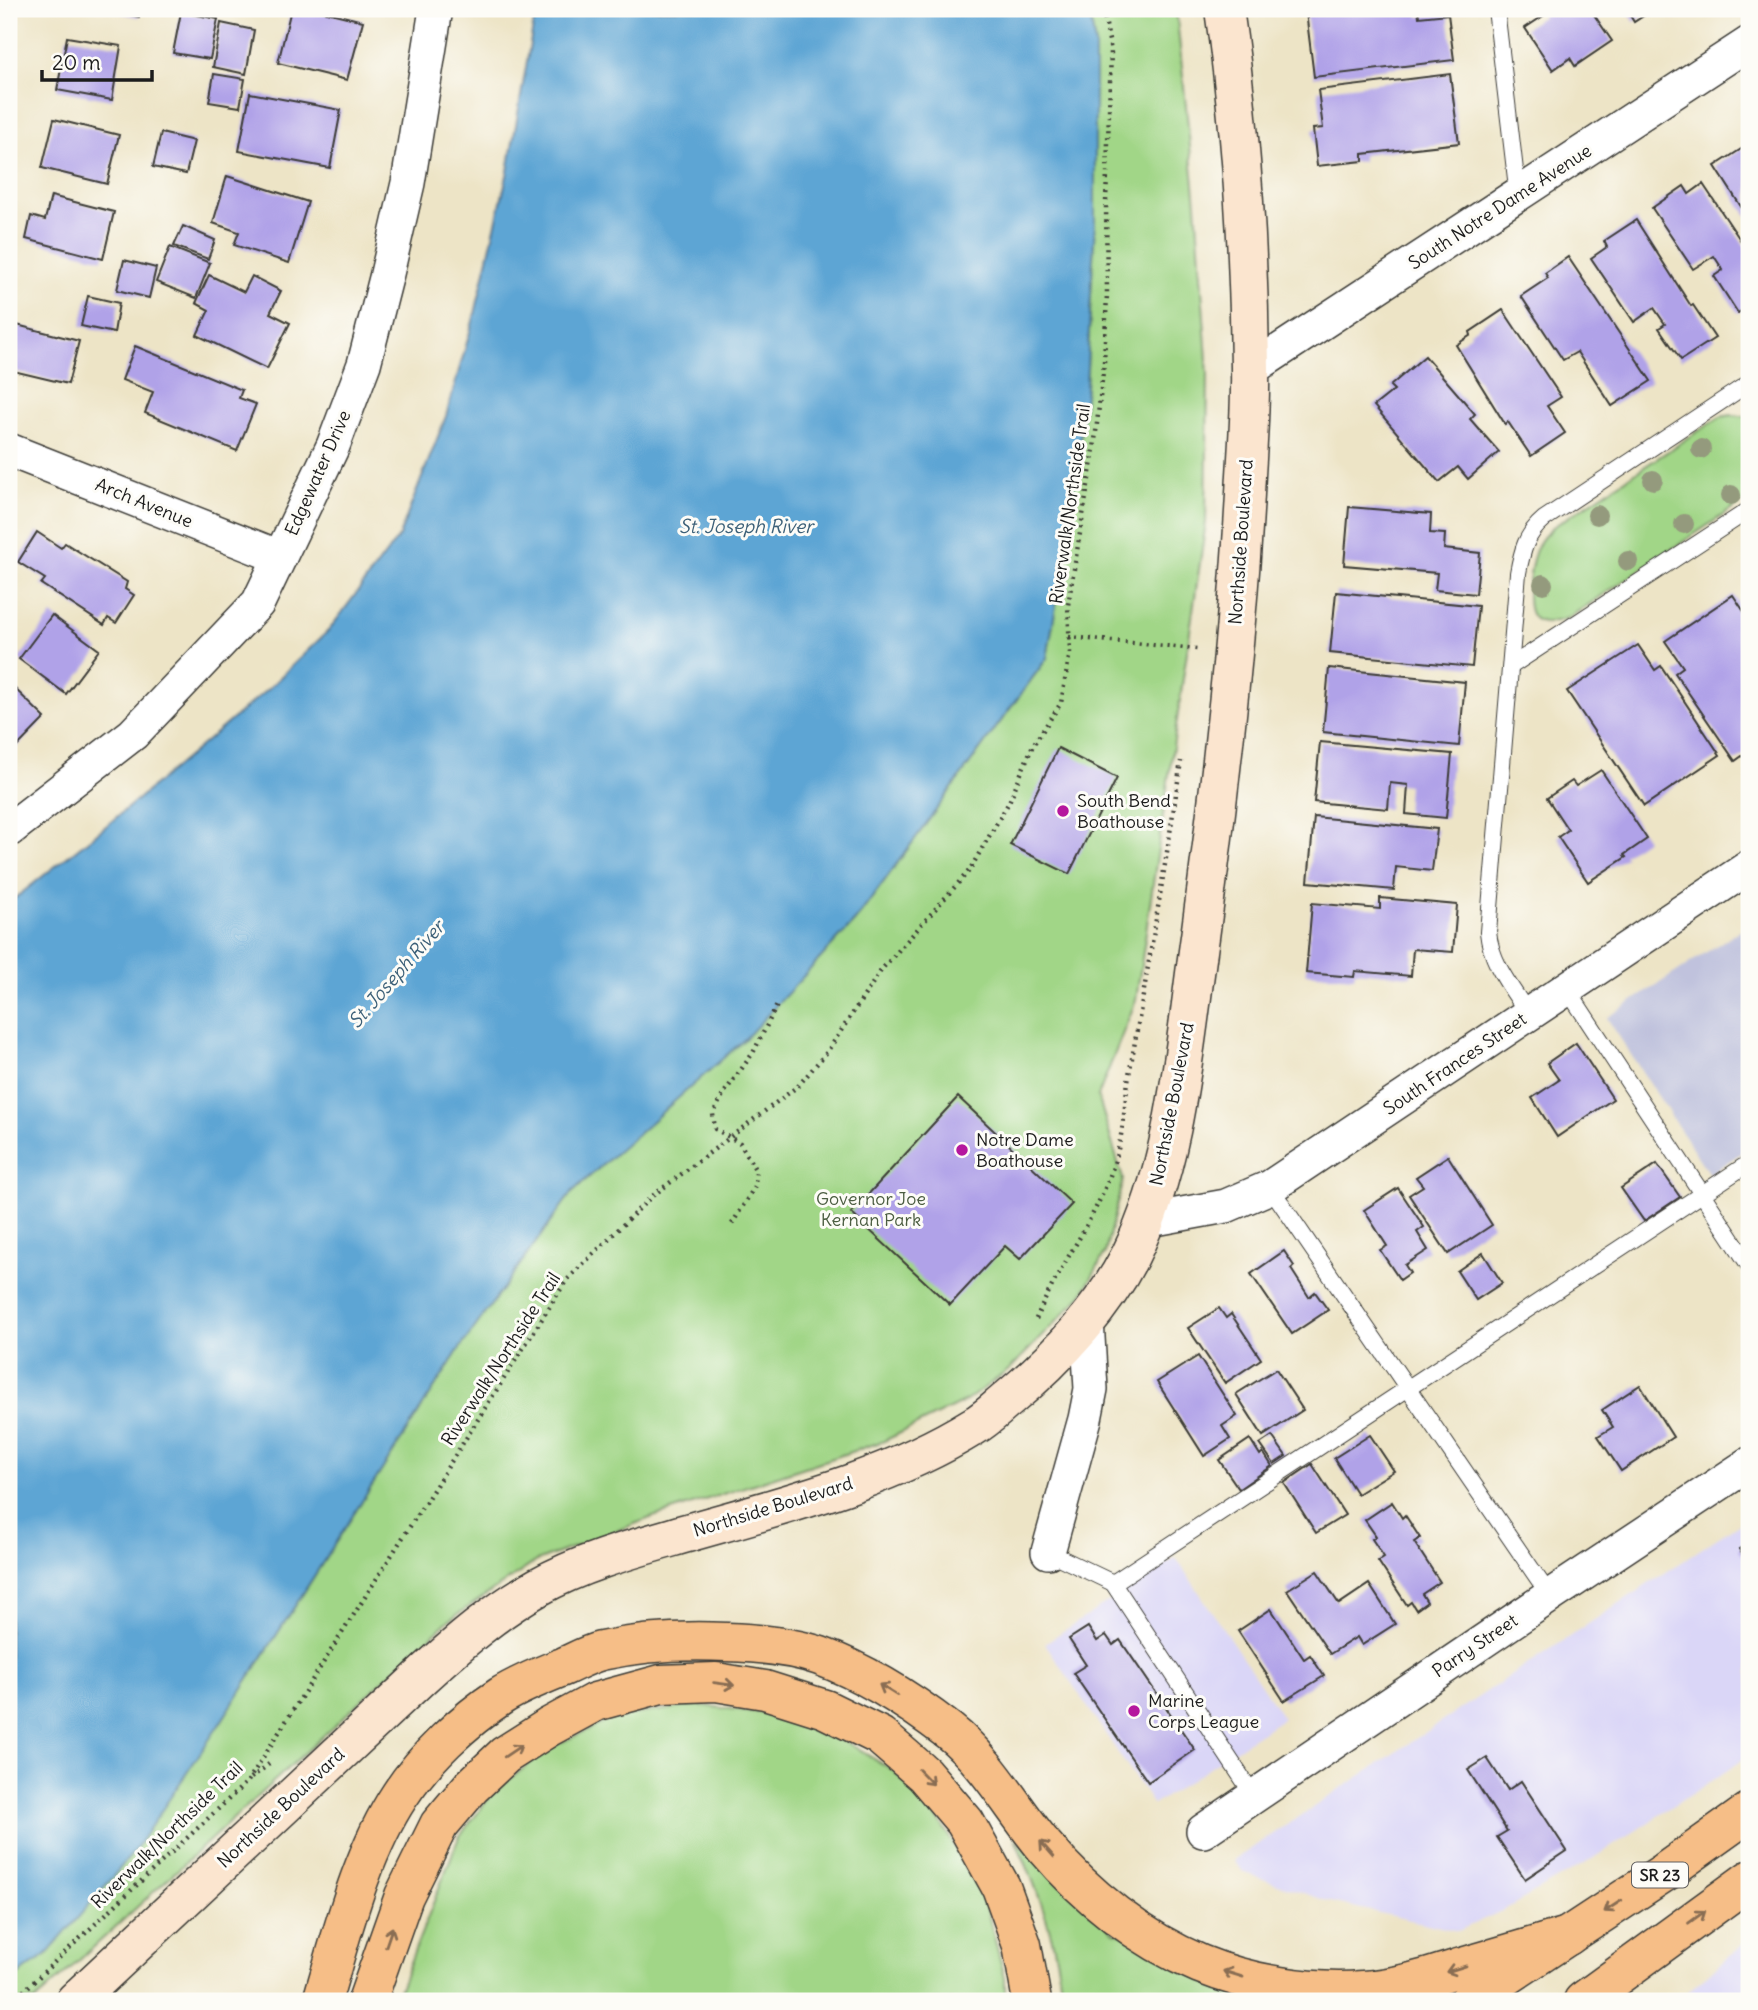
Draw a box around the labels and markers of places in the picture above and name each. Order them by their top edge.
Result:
place label: South Bend Boathouse [1077,789,1171,833]
marker: South Bend Boathouse [1055,803,1071,819]
place label: Notre Dame Boathouse [976,1128,1074,1172]
marker: Notre Dame Boathouse [954,1142,970,1158]
place label: Marine Corps League [1148,1689,1259,1733]
marker: Marine Corps League [1126,1703,1142,1719]

